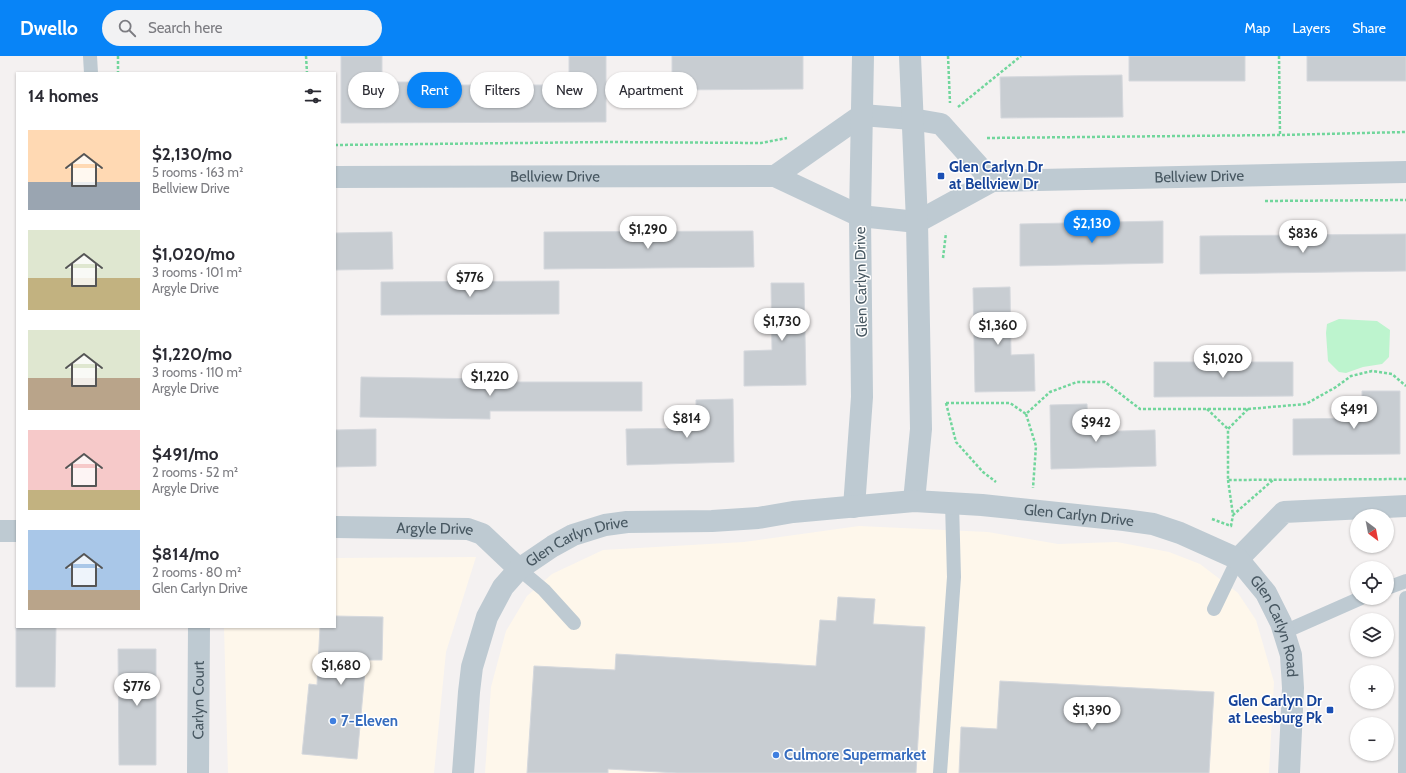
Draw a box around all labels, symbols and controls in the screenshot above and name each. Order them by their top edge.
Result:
search box [102,10,382,46]
text: Dwello [20,17,78,40]
icon: search [116,17,138,39]
text: Search here [148,19,222,37]
text: Map [1245,19,1270,37]
text: Layers [1292,19,1330,37]
text: Share [1352,19,1386,37]
chip: Buy [348,72,399,108]
chip: Rent [407,72,462,108]
chip: Filters [470,72,534,108]
chip: New [542,72,597,108]
chip: Apartment [605,72,697,108]
icon: filters [302,85,324,107]
text: 14 homes [28,86,98,106]
text: $2,130/mo [152,144,232,164]
icon: home [60,146,108,194]
place label: Glen Carlyn Dr at Bellview Dr [949,158,1043,193]
text: 5 rooms · 163 m² [152,164,243,180]
street label: Bellview Drive [510,167,600,186]
street label: Bellview Drive [1154,167,1245,186]
marker: Glen Carlyn Dr at Bellview Dr [936,171,946,181]
text: Bellview Drive [152,180,230,196]
pin: $2,130 [1059,210,1125,244]
text: $2,130 [1073,215,1111,231]
pin: $1,290 [615,216,681,250]
pin: $836 [1279,220,1327,254]
text: $1,290 [629,221,667,237]
text: $836 [1288,225,1318,241]
street label: Glen Carlyn Drive [851,226,871,337]
text: $1,020/mo [152,244,235,264]
icon: home [60,246,108,294]
text: 3 rooms · 101 m² [152,264,242,280]
pin: $776 [446,264,494,298]
text: $776 [456,269,484,285]
text: Argyle Drive [152,280,219,296]
pin: $1,730 [749,308,815,342]
pin: $1,360 [965,312,1031,346]
text: $1,730 [763,313,801,329]
text: $1,360 [979,317,1017,333]
text: $1,220/mo [152,344,232,364]
pin: $1,020 [1190,345,1256,379]
icon: home [60,346,108,394]
text: $1,020 [1203,350,1243,366]
pin: $1,220 [457,363,523,397]
text: 3 rooms · 110 m² [152,364,242,380]
text: $1,220 [471,368,509,384]
text: Argyle Drive [152,380,219,396]
pin: $491 [1330,396,1378,430]
text: $491 [1340,401,1368,417]
pin: $814 [663,405,711,439]
pin: $942 [1072,409,1120,443]
text: $814 [673,410,701,426]
text: $942 [1081,414,1111,430]
text: $491/mo [152,444,218,464]
icon: home [60,446,108,494]
text: 2 rooms · 52 m² [152,464,238,480]
text: Argyle Drive [152,480,219,496]
street label: Glen Carlyn Drive [1023,500,1135,530]
north arrow [1350,509,1394,553]
map controls [1350,509,1394,761]
street label: Glen Carlyn Drive [522,513,630,571]
street label: Argyle Drive [396,519,477,539]
text: $814/mo [152,544,219,564]
icon: home [60,546,108,594]
button: locate [1350,561,1394,605]
text: 2 rooms · 80 m² [152,564,241,580]
street label: Glen Carlyn Road [1246,572,1301,678]
text: Glen Carlyn Drive [152,580,248,596]
button: layers [1350,613,1394,657]
pin: $1,680 [308,652,374,686]
text: $1,680 [321,657,361,673]
street label: Carlyn Court [189,660,208,740]
button: + [1350,665,1394,709]
pin: $776 [113,673,161,707]
text: $776 [123,678,151,694]
place label: Glen Carlyn Dr at Leesburg Pk [1228,692,1323,727]
pin: $1,390 [1059,697,1125,731]
text: $1,390 [1073,702,1111,718]
marker: Glen Carlyn Dr at Leesburg Pk [1325,705,1335,715]
place label: 7-Eleven [341,712,398,730]
marker: 7-Eleven [328,716,338,726]
button: − [1350,717,1394,761]
place label: Culmore Supermarket [784,746,926,764]
marker: Culmore Supermarket [771,750,781,760]

